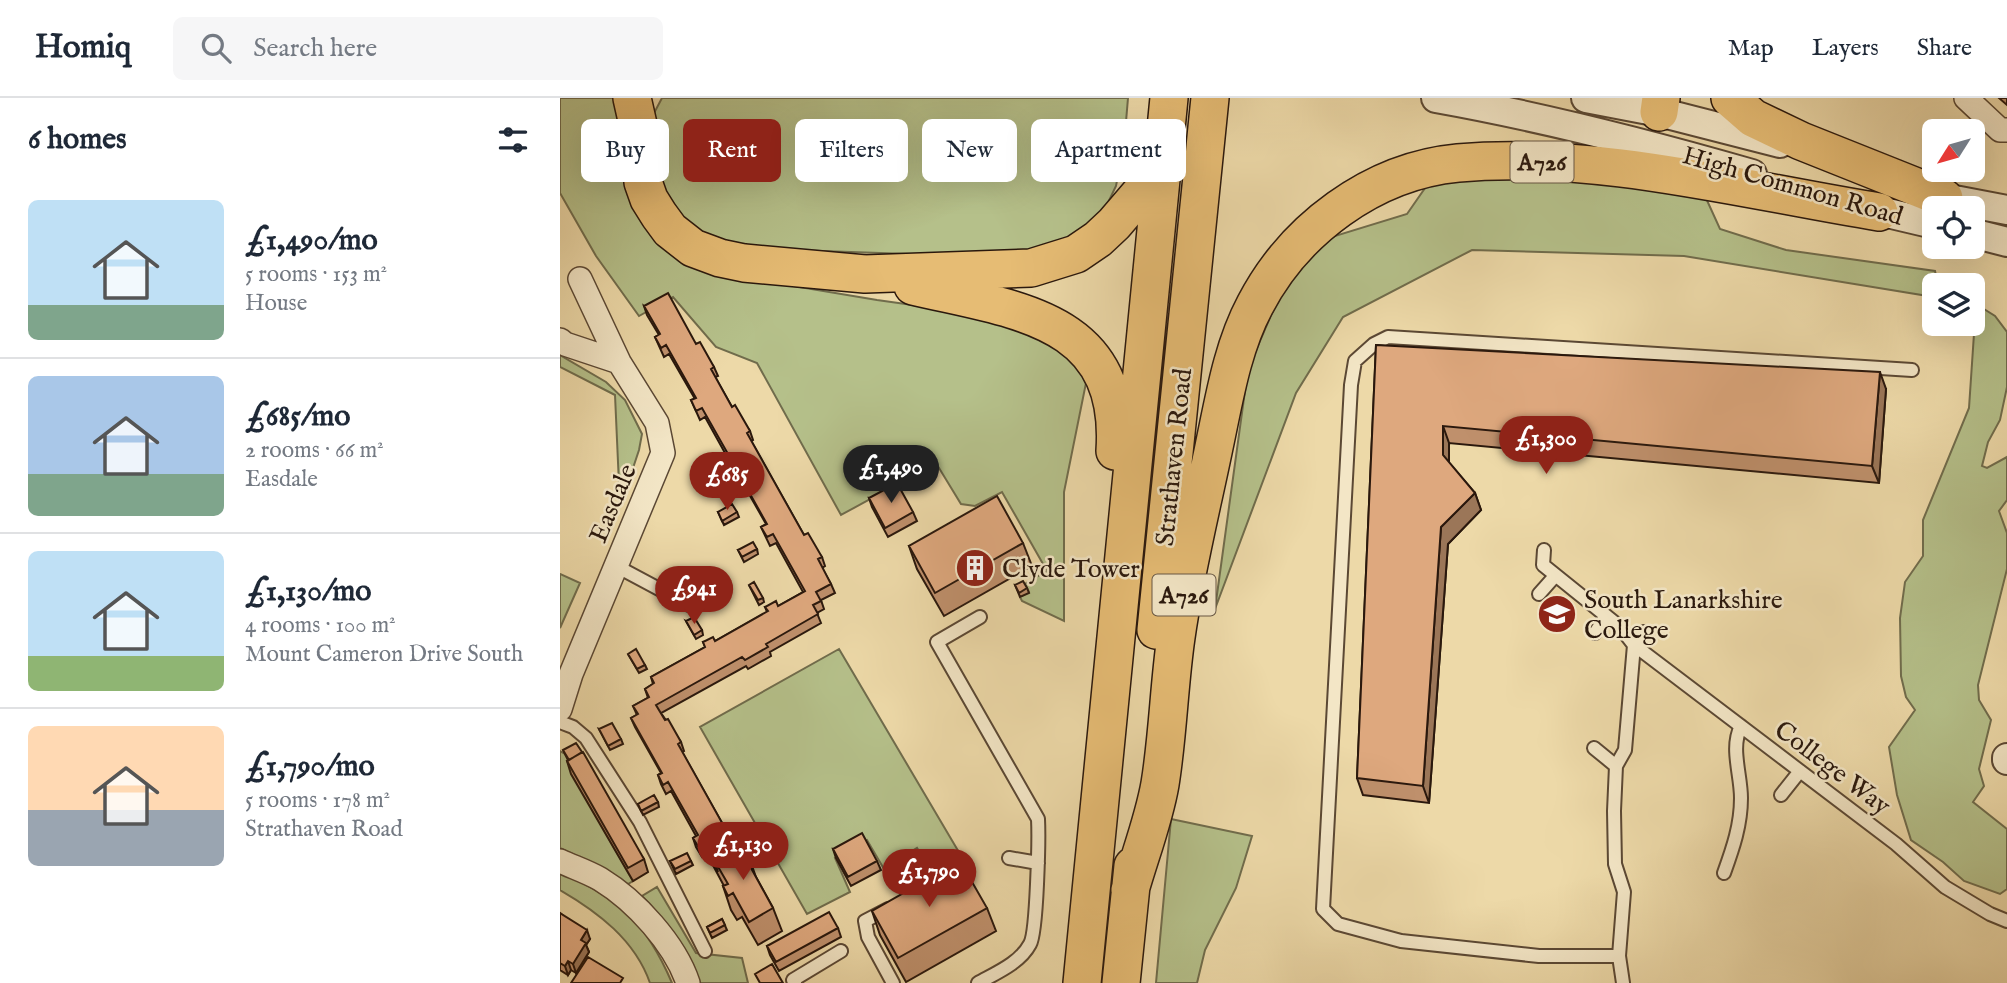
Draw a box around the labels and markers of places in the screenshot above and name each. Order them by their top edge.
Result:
pin: £1,300 [1489,416,1603,476]
pin: £1,490 [834,446,948,505]
pin: £685 [686,452,768,512]
building icon: Clyde Tower [954,547,996,589]
place label: Clyde Tower [1002,553,1140,586]
pin: £941 [653,566,735,626]
place label: South Lanarkshire College [1584,584,1783,647]
school or university icon: South Lanarkshire College [1536,593,1578,635]
pin: £1,130 [686,822,800,882]
pin: £1,790 [872,850,986,909]

